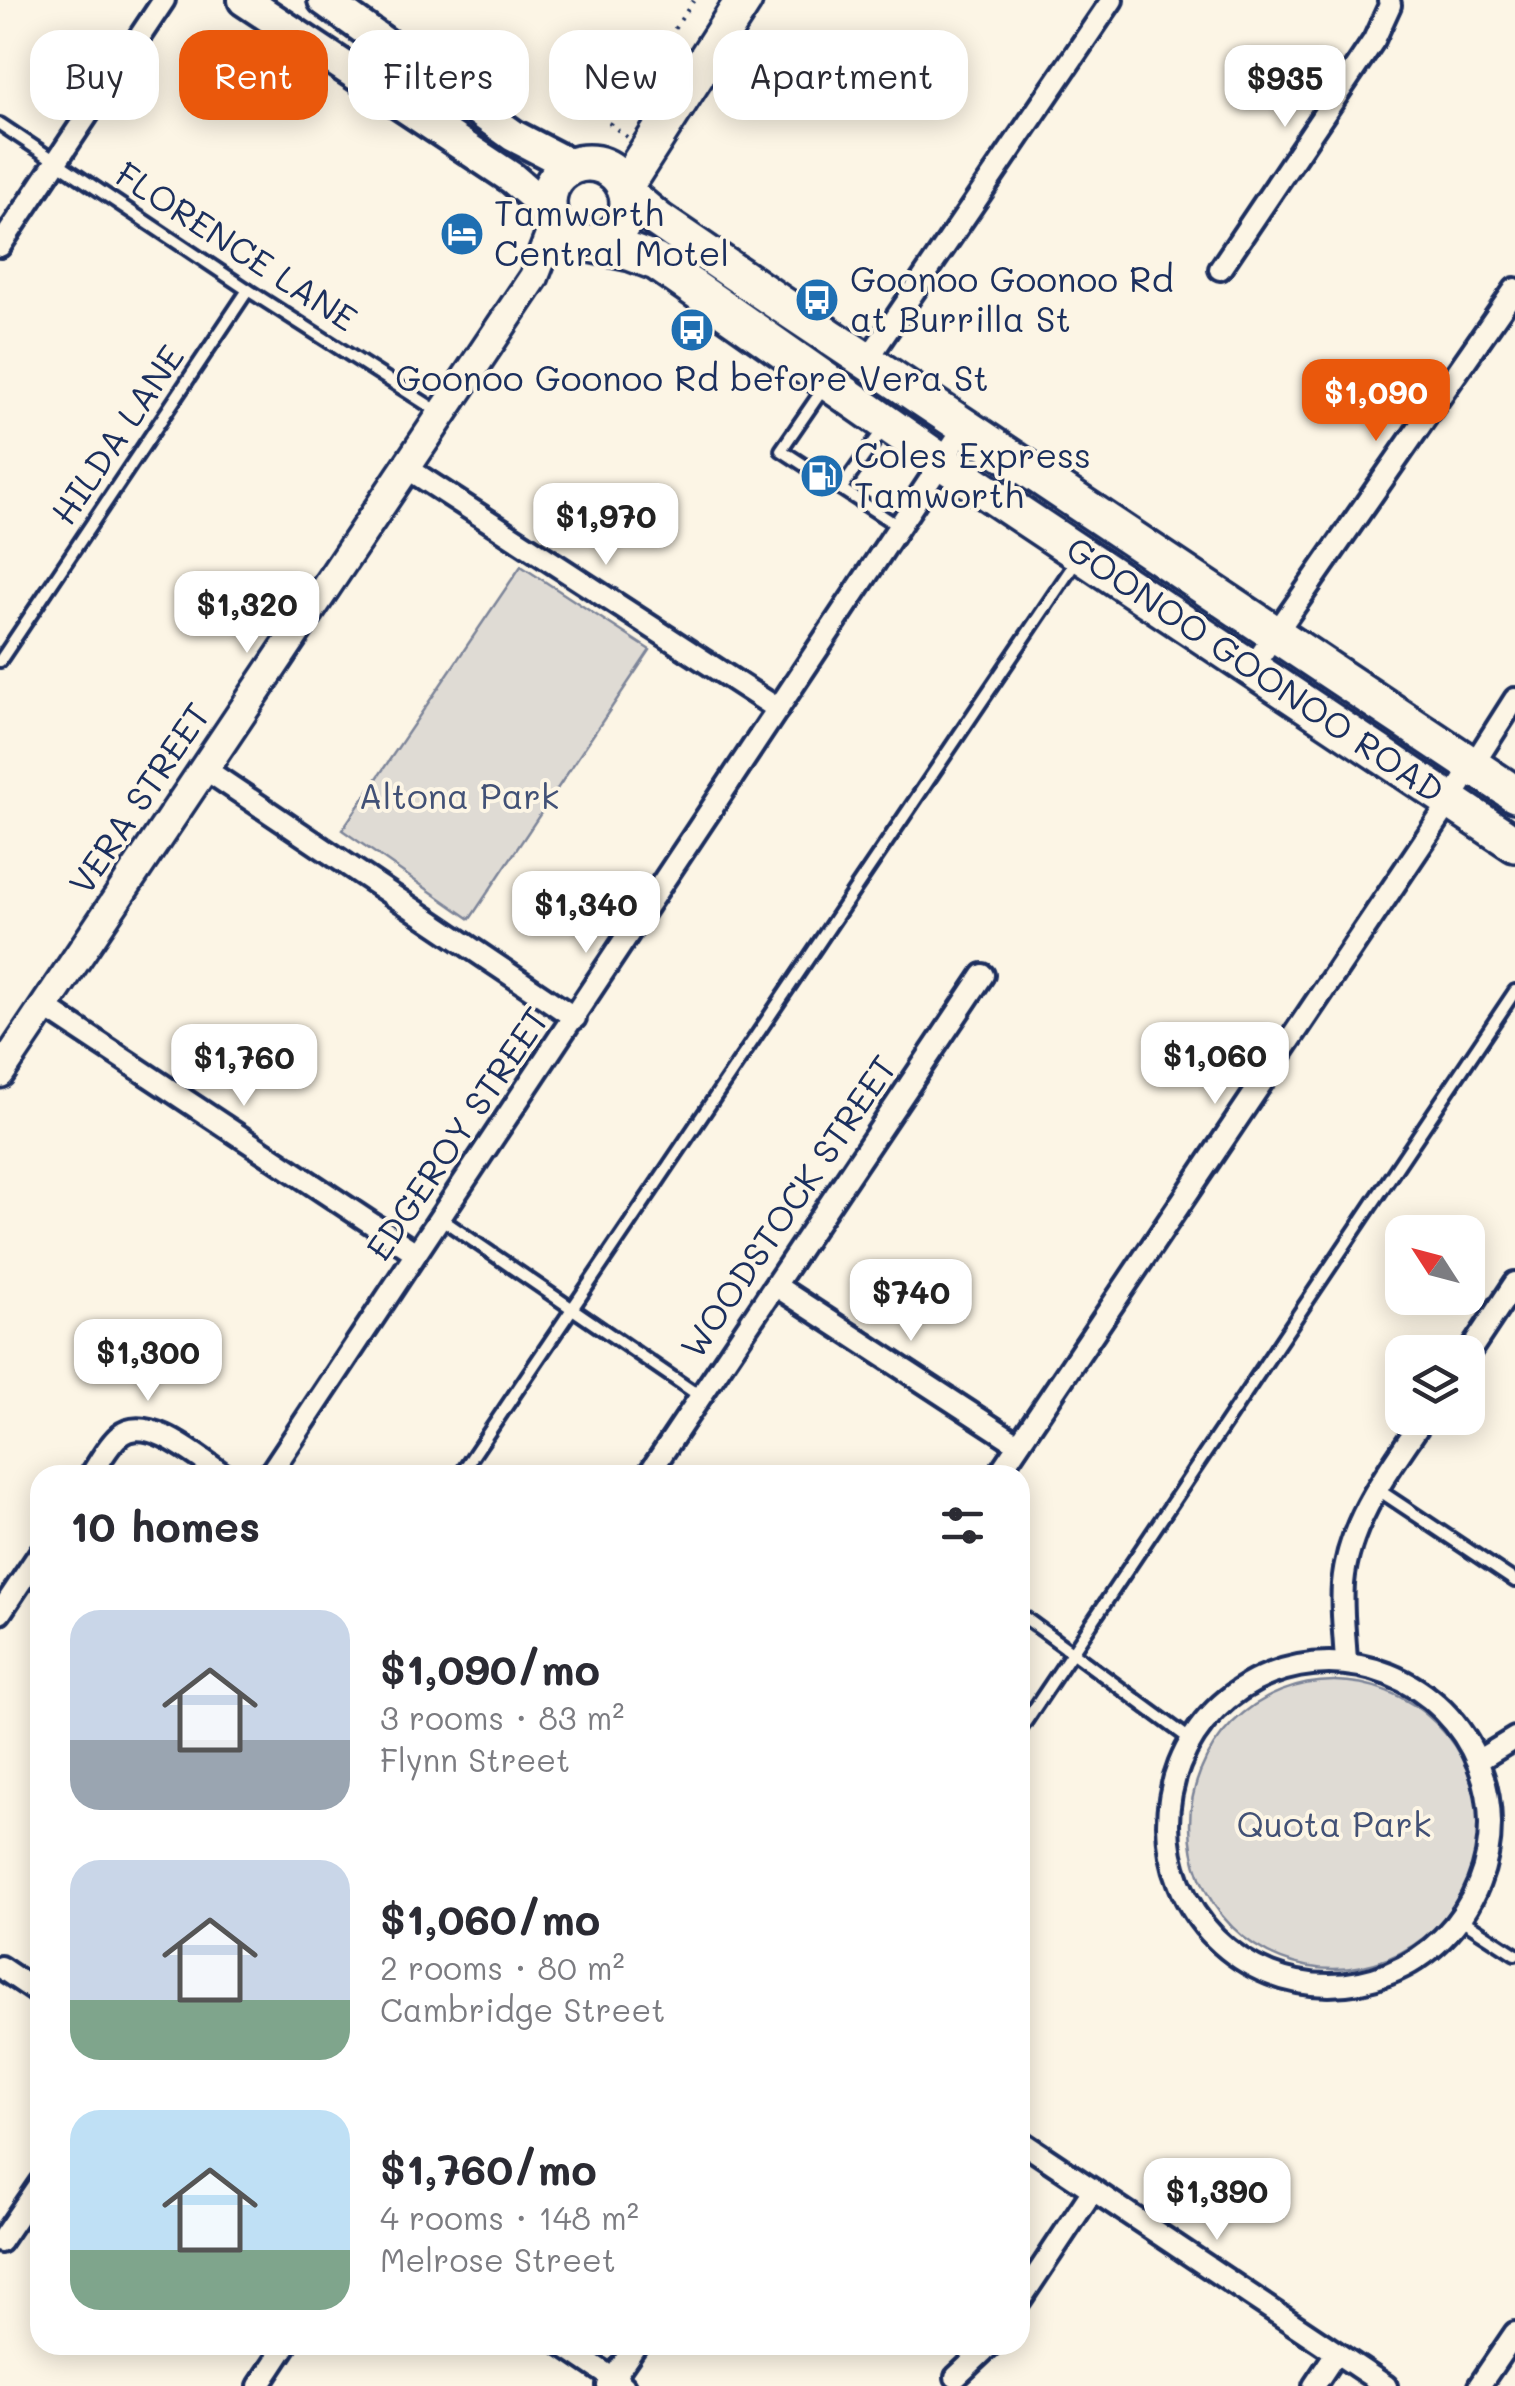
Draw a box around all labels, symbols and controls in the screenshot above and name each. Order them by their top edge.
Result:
chip: Buy [30,30,159,120]
chip: Rent [179,30,328,120]
chip: Filters [348,30,529,120]
chip: New [549,30,693,120]
chip: Apartment [713,30,968,120]
pin: $935 [1226,45,1344,130]
text: $935 [1247,56,1323,98]
street label: FLORENCE LANE [108,150,367,341]
place label: Tamworth Central Motel [494,189,729,275]
hotel icon: Tamworth Central Motel [439,211,485,257]
place label: Goonoo Goonoo Rd at Burrilla St [850,255,1174,341]
bus stop icon: Goonoo Goonoo Rd at Burrilla St [794,277,840,323]
bus stop icon: Goonoo Goonoo Rd before Vera St [669,307,715,353]
street label: HILDA LANE [39,335,193,532]
place label: Goonoo Goonoo Rd before Vera St [395,354,989,400]
pin: $1,090 [1295,359,1457,444]
text: $1,090 [1324,370,1428,412]
place label: Coles Express Tamworth [854,431,1091,517]
fuel station icon: Coles Express Tamworth [799,453,845,499]
pin: $1,970 [525,483,687,568]
text: $1,970 [555,494,657,536]
street label: GOONOO GOONOO ROAD [1058,525,1454,812]
pin: $1,320 [166,571,328,656]
text: $1,320 [196,582,298,624]
street label: VERA STREET [57,693,219,903]
park label: Altona Park [359,772,559,818]
pin: $1,340 [505,871,667,956]
text: $1,340 [534,882,638,924]
street label: EDGEROY STREET [355,997,558,1268]
pin: $1,060 [1134,1022,1296,1107]
pin: $1,760 [163,1024,325,1109]
text: $1,060 [1163,1033,1267,1075]
text: $1,760 [193,1035,295,1077]
street label: WOODSTOCK STREET [669,1046,906,1366]
north arrow [1385,1215,1485,1315]
map controls [1385,1215,1485,1435]
pin: $740 [852,1259,970,1344]
text: $740 [872,1270,950,1312]
pin: $1,300 [67,1319,229,1404]
text: $1,300 [96,1330,200,1372]
button: layers [1385,1335,1485,1435]
text: 10 homes [70,1498,260,1553]
icon: filters [935,1498,990,1553]
text: $1,090/mo [380,1641,600,1696]
icon: home [150,1650,270,1770]
text: 3 rooms · 83 m² [380,1696,624,1738]
text: Flynn Street [380,1738,570,1780]
park label: Quota Park [1237,1800,1432,1846]
text: $1,060/mo [380,1891,600,1946]
icon: home [150,1900,270,2020]
text: 2 rooms · 80 m² [380,1946,625,1988]
text: Cambridge Street [380,1988,665,2030]
text: $1,760/mo [380,2141,597,2196]
icon: home [150,2150,270,2270]
pin: $1,390 [1136,2158,1298,2243]
text: $1,390 [1166,2169,1268,2211]
text: 4 rooms · 148 m² [380,2196,639,2238]
text: Melrose Street [380,2238,616,2280]

